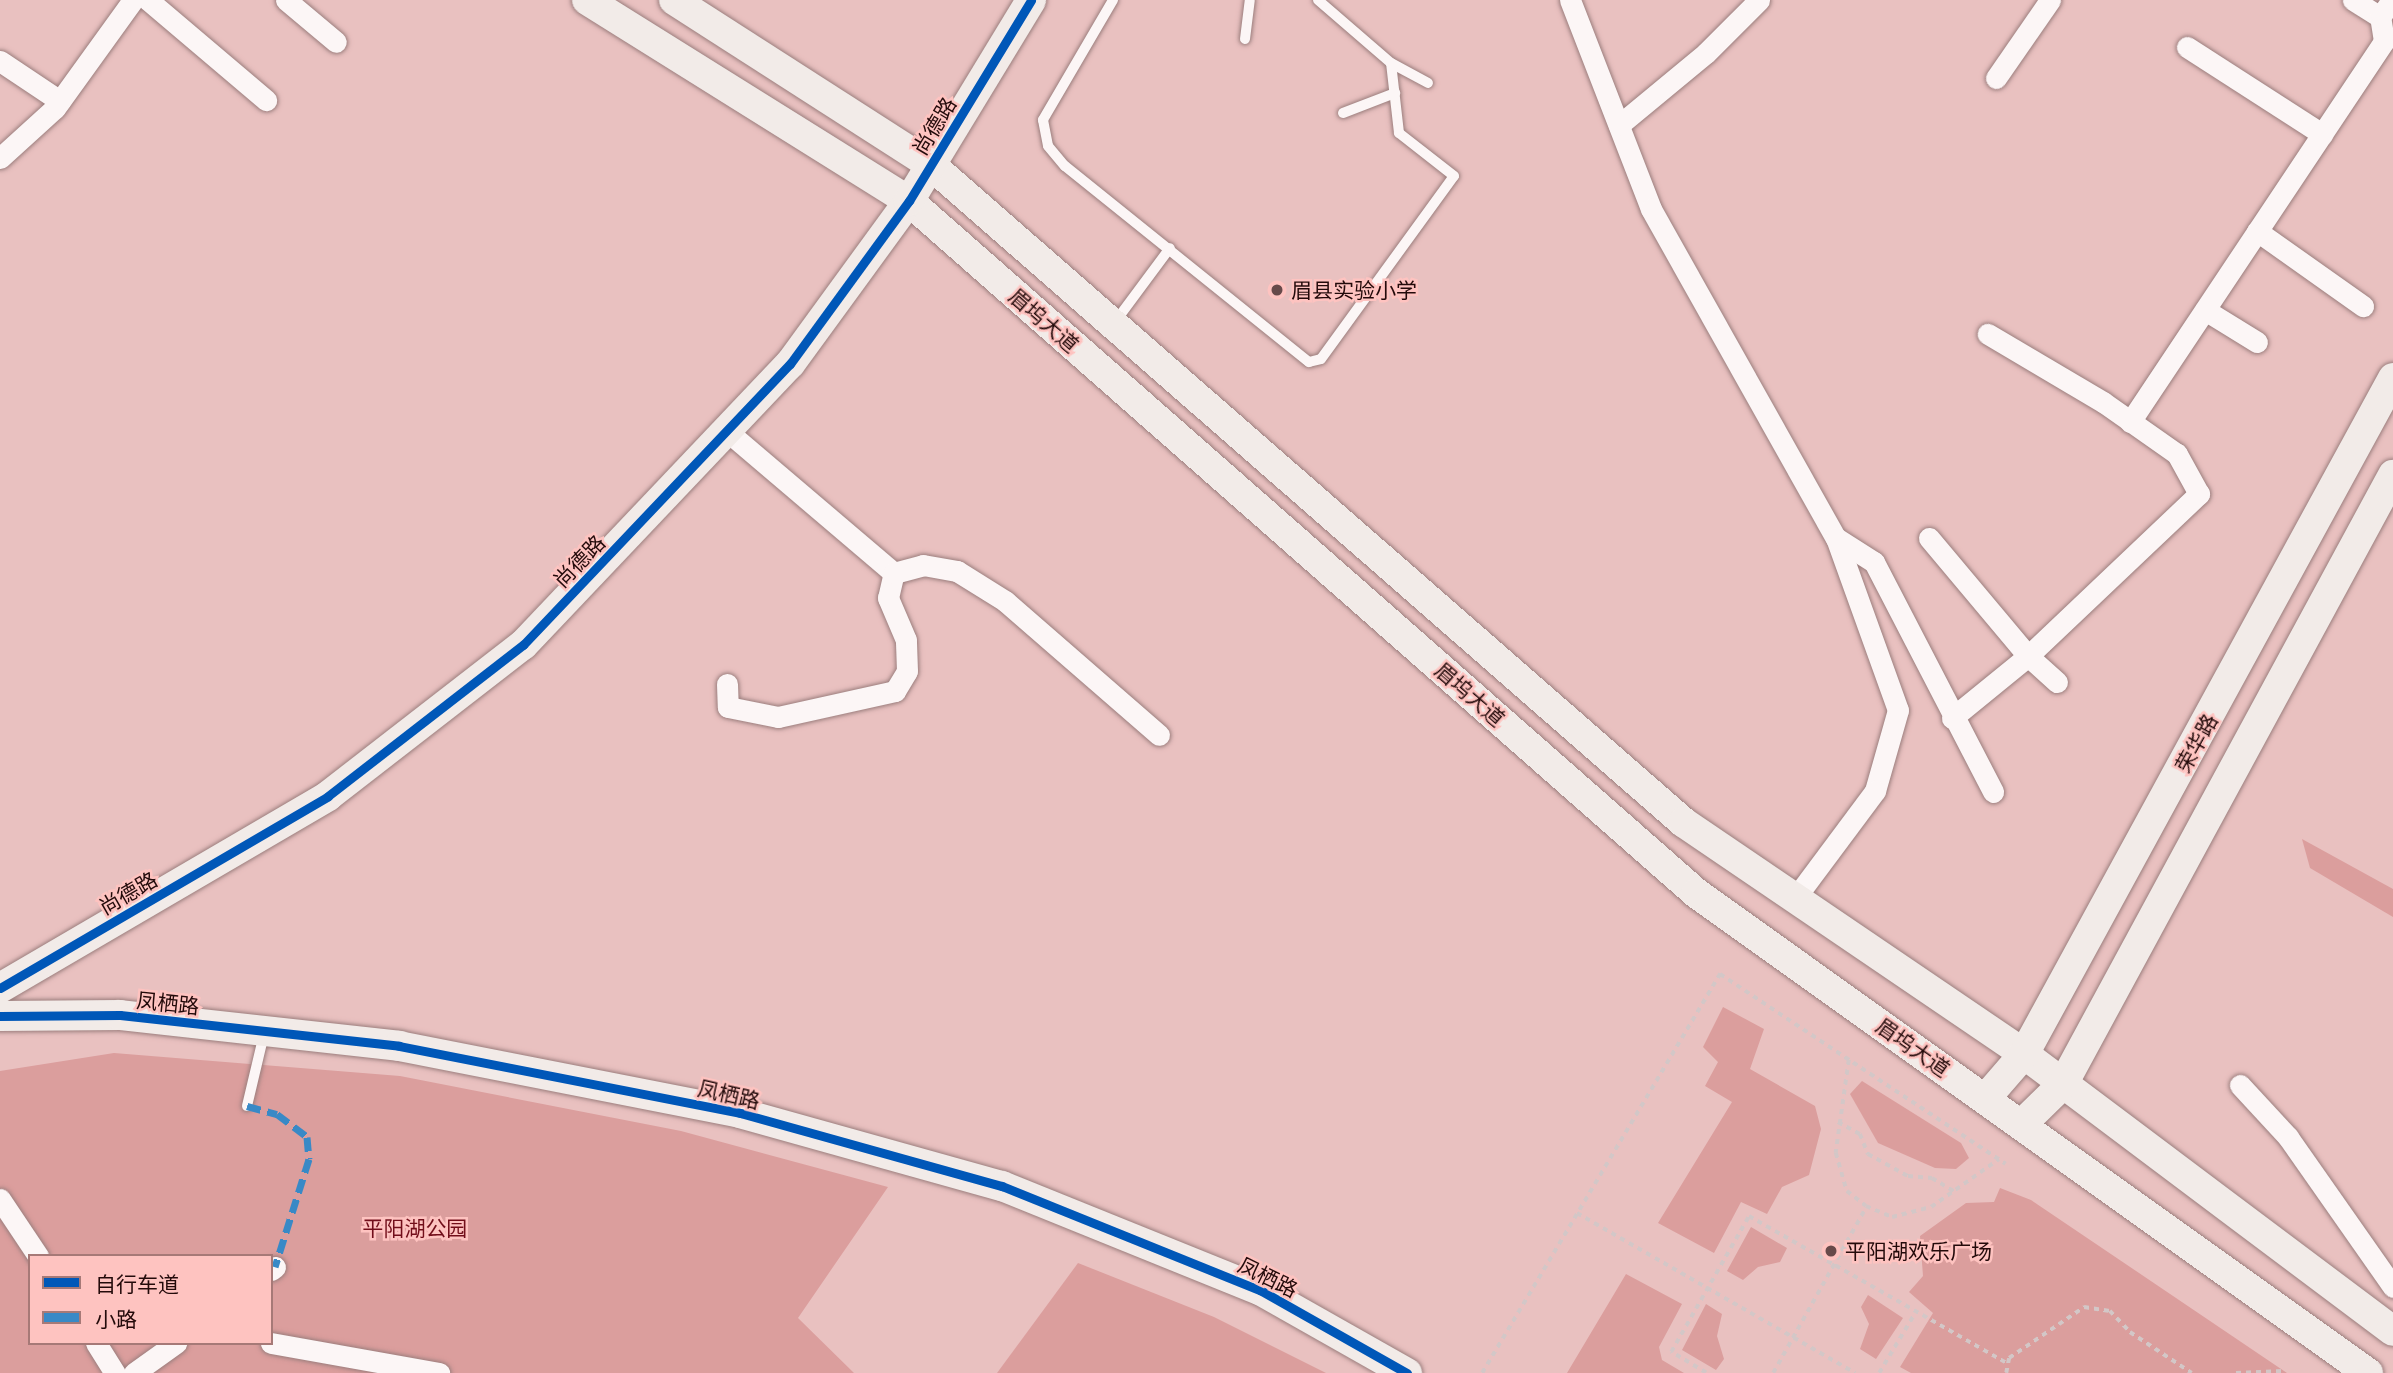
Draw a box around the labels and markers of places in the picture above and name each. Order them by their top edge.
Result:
place label: 眉县实验小学 [1291,277,1417,303]
marker: 眉县实验小学 [1269,282,1285,298]
place label: 平阳湖欢乐广场 [1845,1238,1992,1264]
marker: 平阳湖欢乐广场 [1823,1243,1839,1259]

